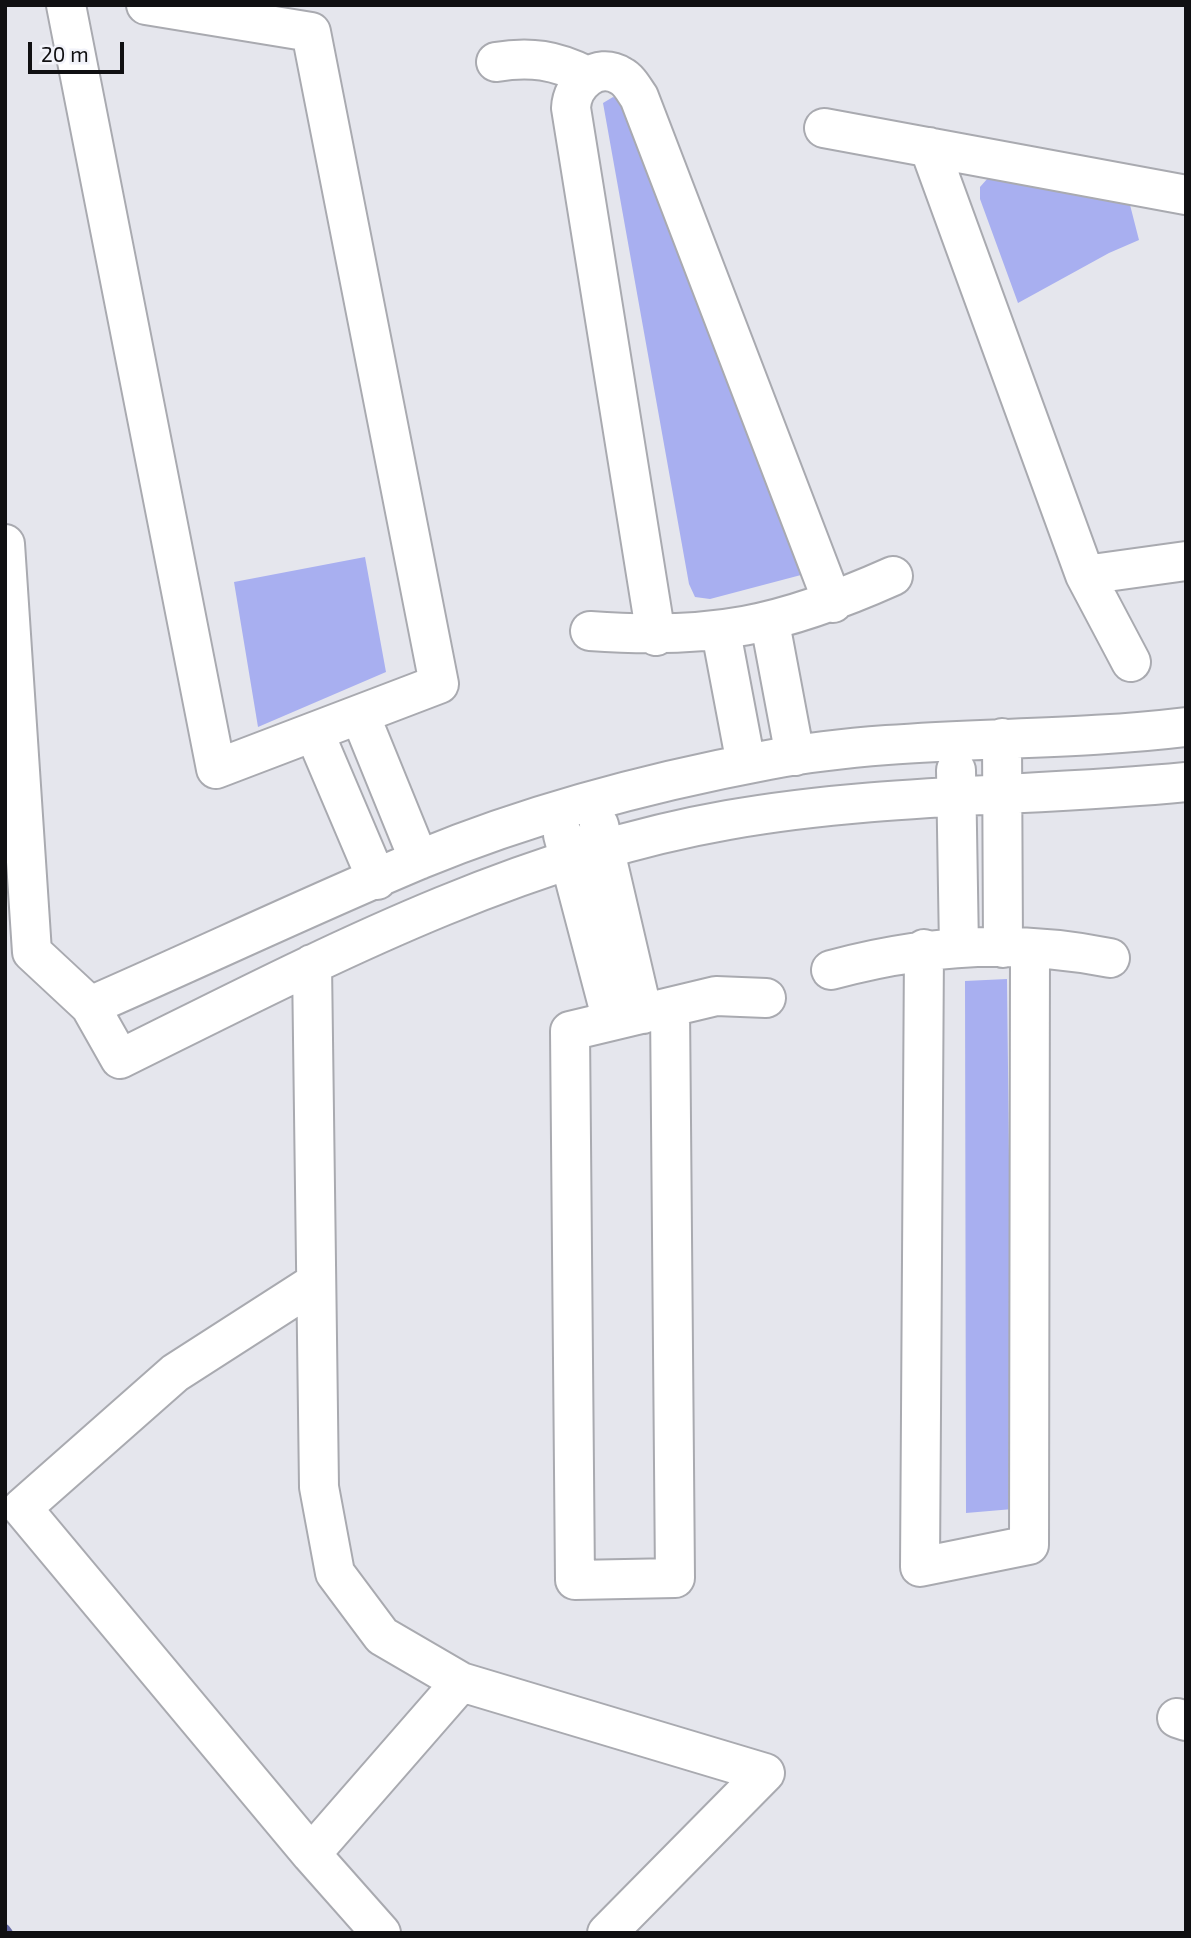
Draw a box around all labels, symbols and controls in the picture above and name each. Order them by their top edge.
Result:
scale bar [32,28,128,72]
text: 20 m [41,41,89,66]

